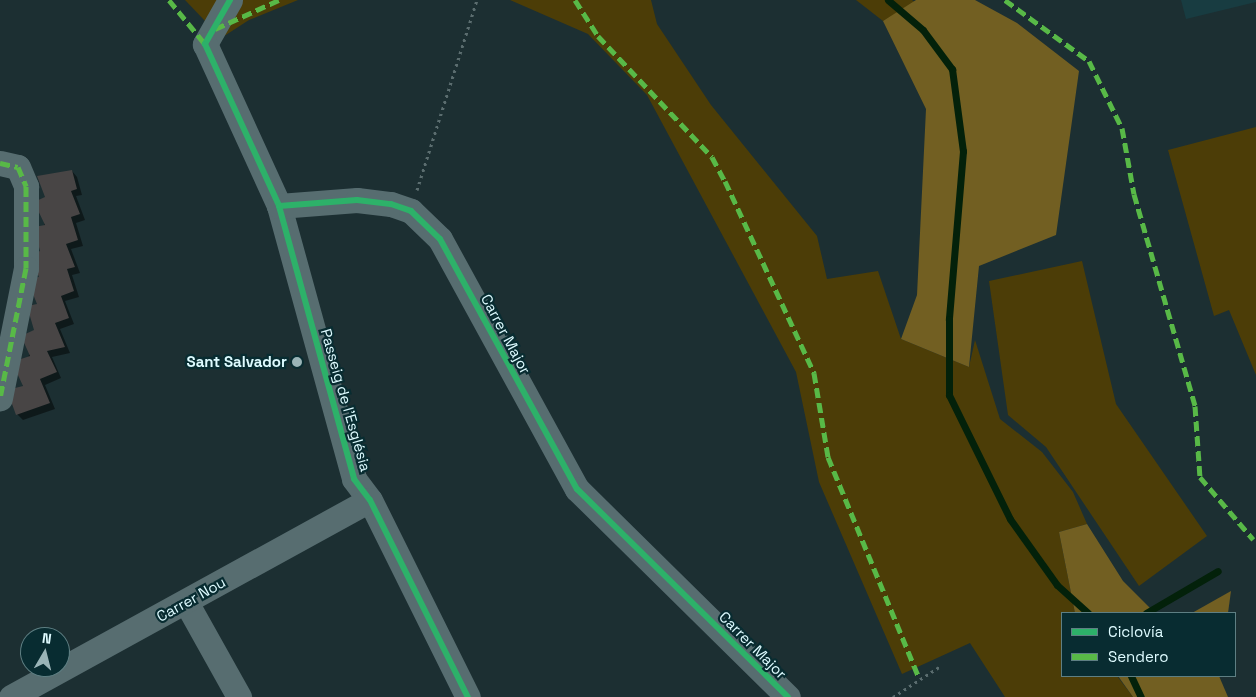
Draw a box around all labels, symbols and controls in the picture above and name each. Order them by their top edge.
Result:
street label: Carrer Major [477,291,535,377]
street label: Passeig de l'Església [317,326,375,474]
place label: Sant Salvador [187,353,287,371]
marker: Sant Salvador [291,356,303,368]
street label: Carrer Nou [153,573,229,625]
street label: Carrer Major [716,608,790,682]
legend [1061,612,1236,677]
text: Ciclovía [1108,622,1163,641]
north arrow [20,627,70,677]
text: N [41,629,53,648]
text: Sendero [1108,647,1168,666]

